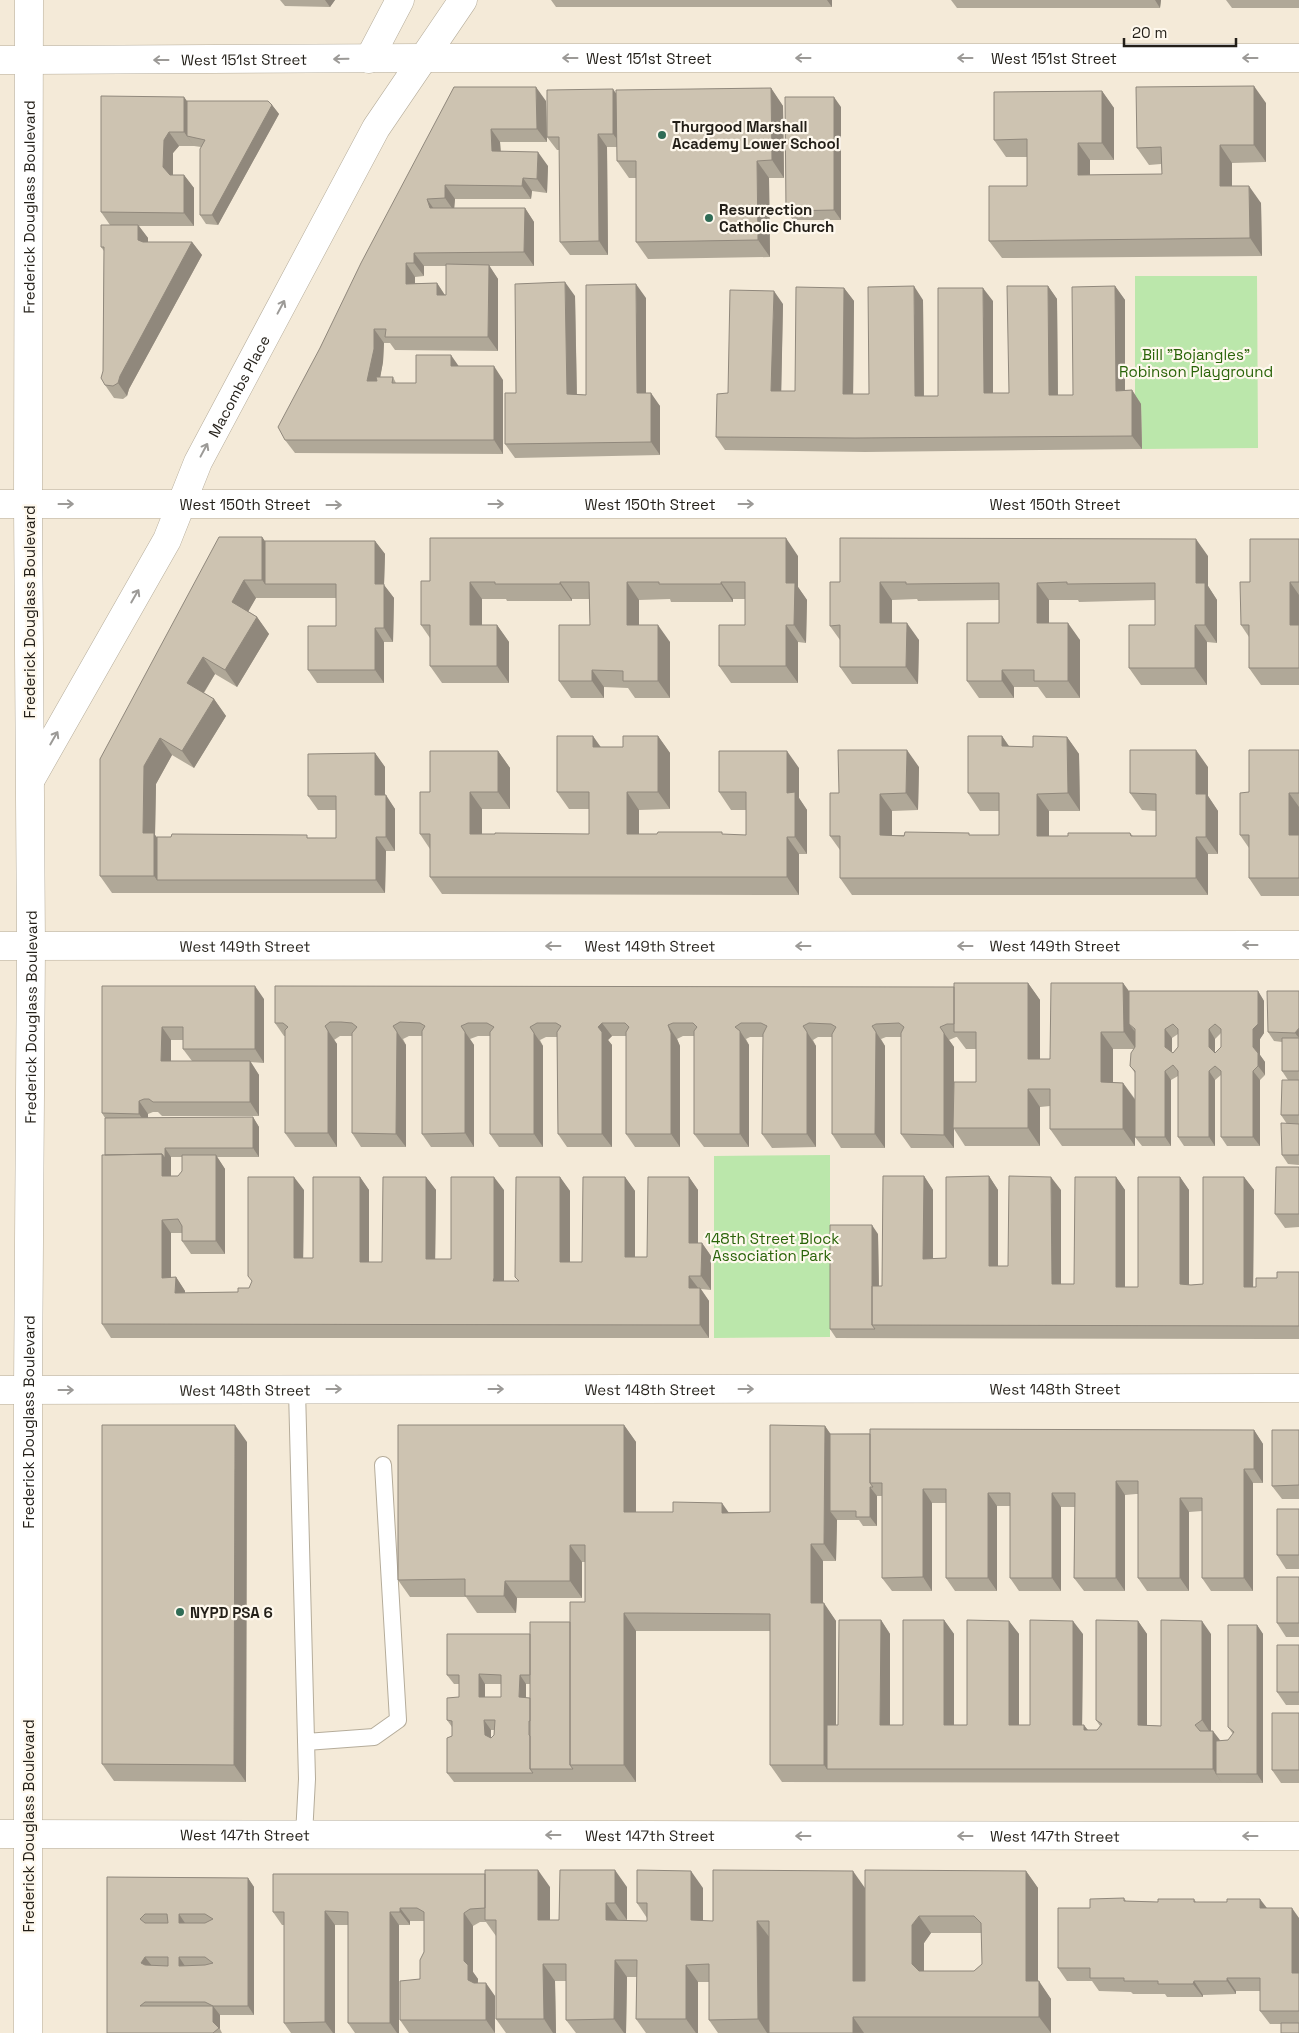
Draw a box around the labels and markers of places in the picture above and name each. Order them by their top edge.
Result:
place label: Thurgood Marshall Academy Lower School [672,117,840,153]
marker: Thurgood Marshall Academy Lower School [656,129,668,141]
place label: Resurrection Catholic Church [719,200,834,236]
marker: Resurrection Catholic Church [703,212,715,224]
place label: NYPD PSA 6 [190,1603,273,1622]
marker: NYPD PSA 6 [174,1606,186,1618]

